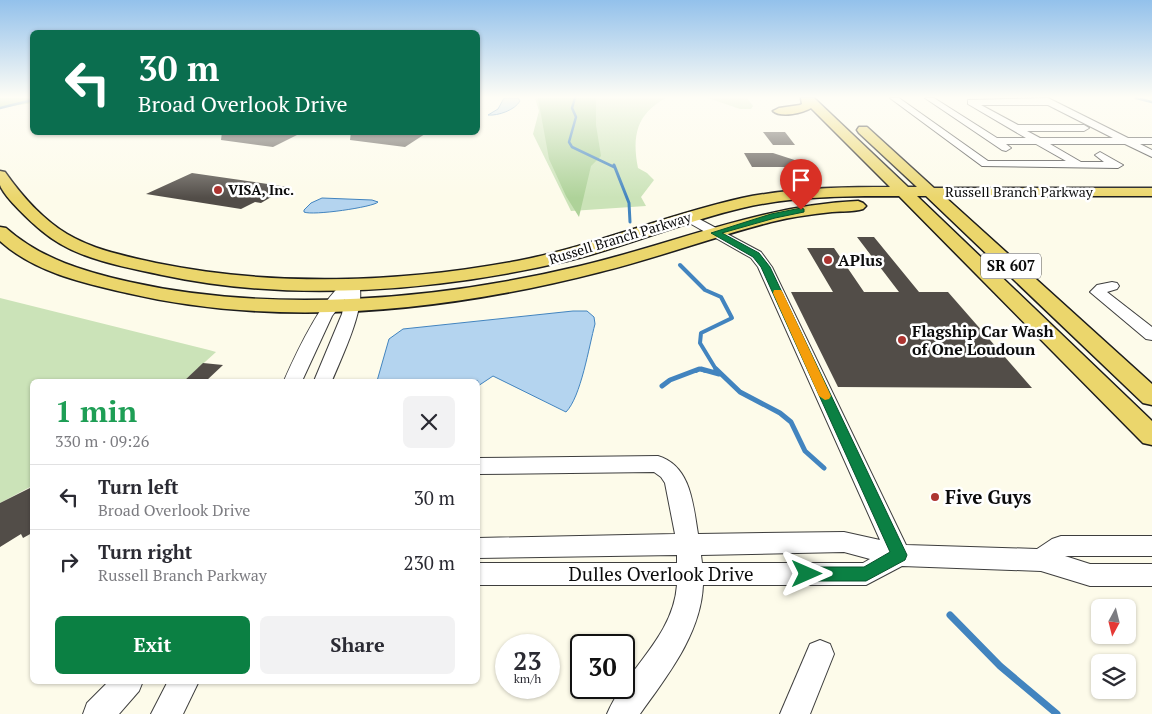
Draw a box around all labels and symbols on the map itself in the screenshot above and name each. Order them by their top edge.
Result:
pin [780,159,822,210]
place label: VISA, Inc. [228,180,294,199]
street label: Russell Branch Parkway [945,182,1094,201]
marker: VISA, Inc. [212,184,224,196]
street label: Russell Branch Parkway [546,207,694,268]
place label: APlus [838,249,882,271]
marker: APlus [822,254,834,266]
road number: SR 607 [981,254,1041,278]
place label: Flagship Car Wash of One Loudoun [912,320,1054,360]
marker: Flagship Car Wash of One Loudoun [896,334,908,346]
place label: Five Guys [945,484,1032,509]
marker: Five Guys [929,491,941,503]
position arrow [780,547,832,599]
street label: Dulles Overlook Drive [569,561,753,586]
north arrow [1091,599,1136,644]
speed limit sign: 30 [570,634,635,699]

